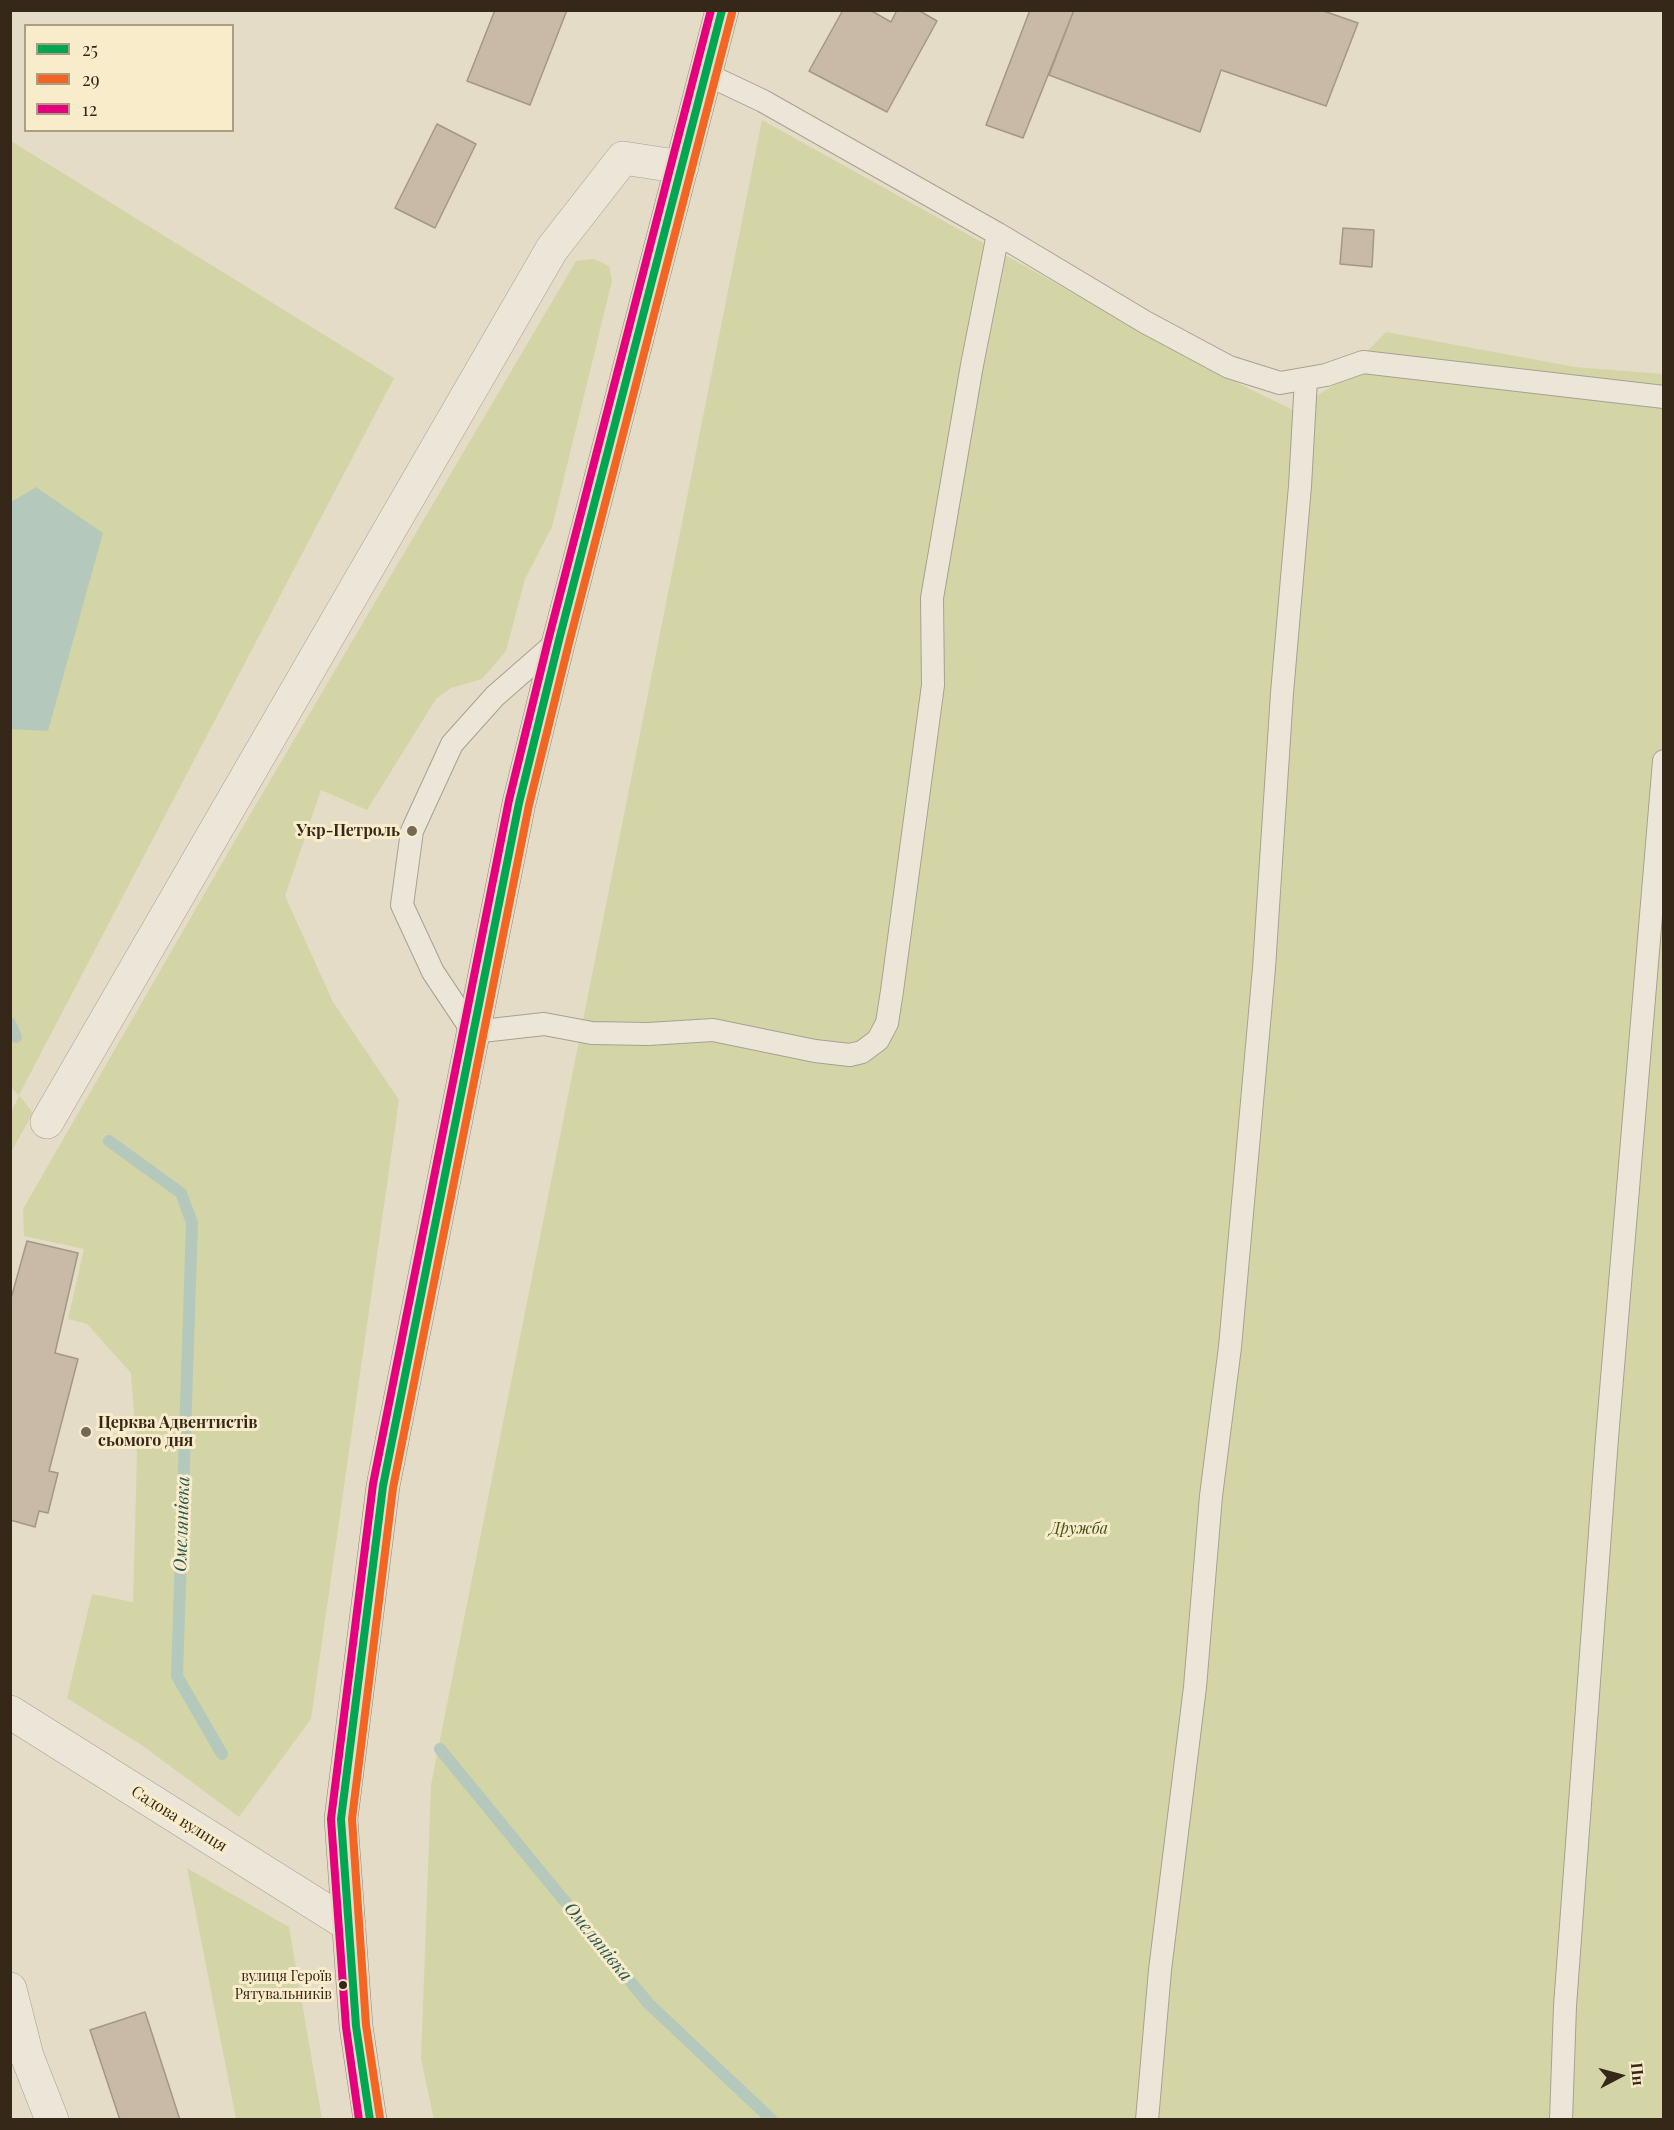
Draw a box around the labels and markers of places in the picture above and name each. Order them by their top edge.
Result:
place label: Укр-Петроль [296,821,400,841]
marker: Укр-Петроль [405,824,419,838]
place label: Церква Адвентистів сьомого дня [98,1413,257,1451]
marker: Церква Адвентистів сьомого дня [79,1425,93,1439]
place label: вулиця Героїв Рятувальників [235,1969,332,2002]
marker: вулиця Героїв Рятувальників [337,1979,349,1991]

